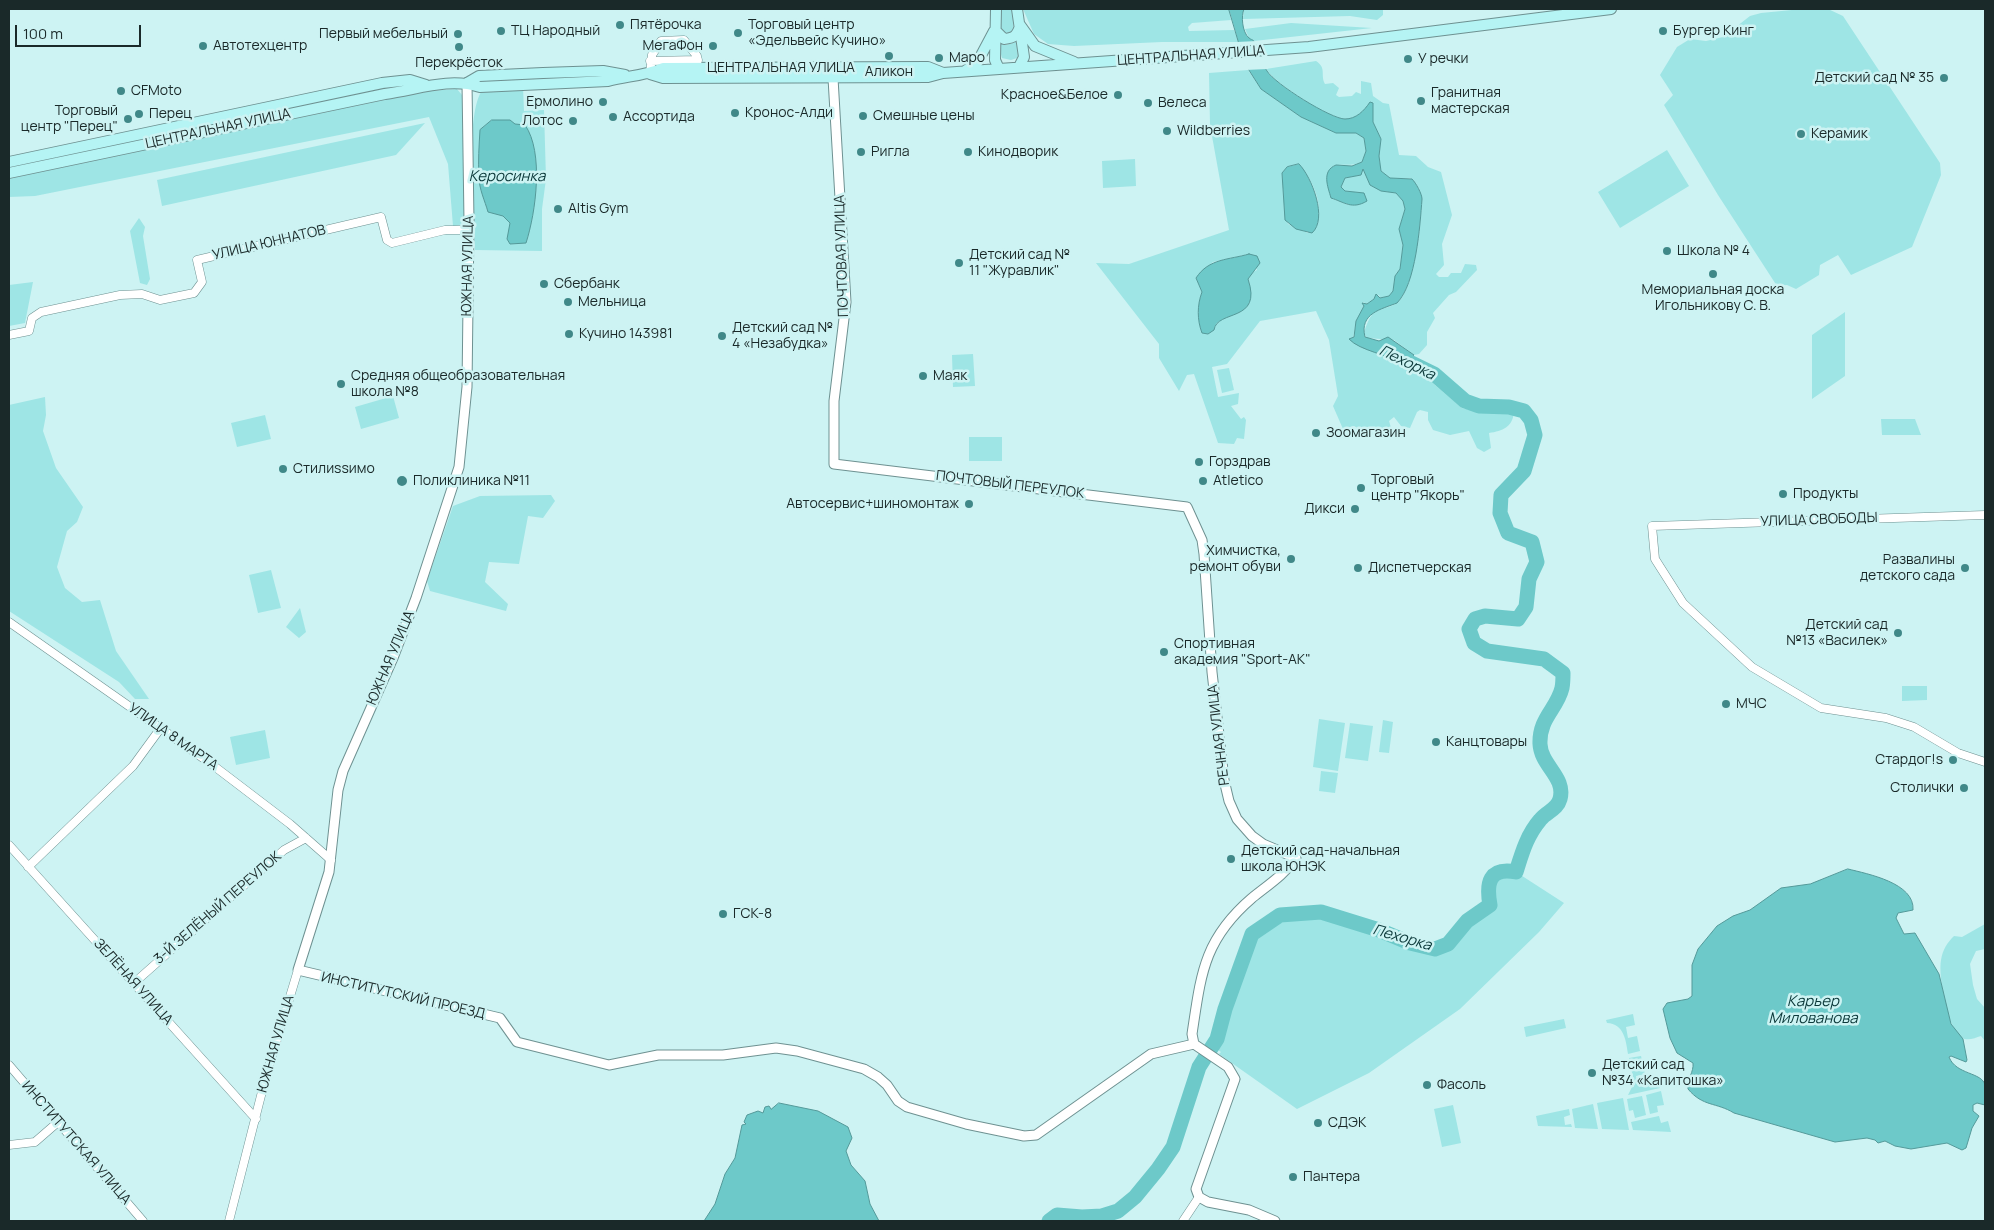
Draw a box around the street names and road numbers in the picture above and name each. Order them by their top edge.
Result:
street label: ЦЕНТРАЛЬНАЯ УЛИЦА [1117,42,1265,70]
street label: ЦЕНТРАЛЬНАЯ УЛИЦА [707,60,855,76]
street label: ЦЕНТРАЛЬНАЯ УЛИЦА [144,105,292,153]
street label: ПОЧТОВАЯ УЛИЦА [831,195,853,317]
street label: ЮЖНАЯ УЛИЦА [459,216,477,316]
street label: УЛИЦА ЮННАТОВ [211,222,327,264]
street label: ПОЧТОВЫЙ ПЕРЕУЛОК [935,468,1085,502]
street label: УЛИЦА СВОБОДЫ [1760,510,1878,530]
street label: ЮЖНАЯ УЛИЦА [364,608,418,708]
street label: РЕЧНАЯ УЛИЦА [1204,684,1234,786]
street label: УЛИЦА 8 МАРТА [125,700,221,774]
street label: 3-Й ЗЕЛЁНЫЙ ПЕРЕУЛОК [151,848,285,968]
street label: ЗЕЛЁНАЯ УЛИЦА [90,935,176,1029]
street label: ИНСТИТУТСКИЙ ПРОЕЗД [319,969,487,1023]
street label: ЮЖНАЯ УЛИЦА [254,993,298,1095]
street label: ИНСТИТУТСКАЯ УЛИЦА [18,1078,134,1208]

